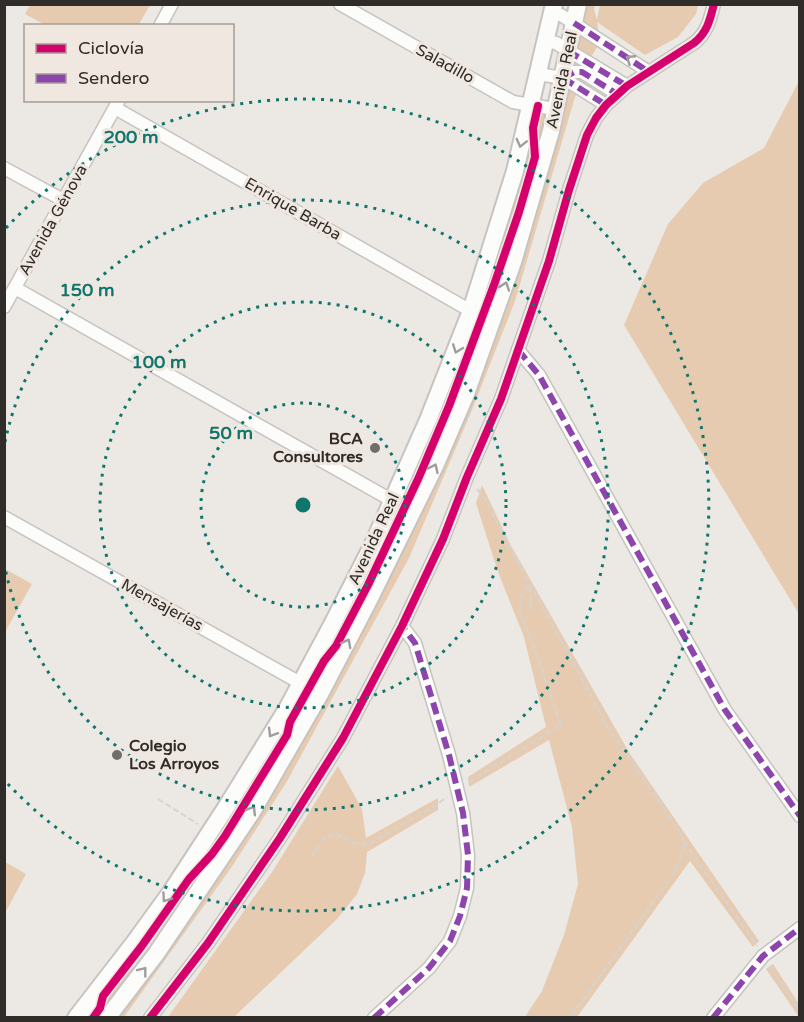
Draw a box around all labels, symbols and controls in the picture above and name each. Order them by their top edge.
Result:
legend [24,24,234,102]
street label: Avenida Real [542,29,582,131]
text: Ciclovía [78,37,144,59]
street label: Saladillo [412,40,478,88]
one-way arrow [626,55,636,67]
text: Sendero [78,67,149,89]
text: 200 m [103,126,159,148]
one-way arrow [516,138,529,148]
street label: Avenida Génova [14,161,92,279]
street label: Enrique Barba [241,173,345,245]
text: 150 m [59,279,115,301]
one-way arrow [497,281,510,292]
one-way arrow [451,343,464,354]
text: 100 m [131,351,187,373]
text: 50 m [209,422,253,444]
place label: BCA Consultores [273,429,363,467]
marker: BCA Consultores [368,441,382,455]
one-way arrow [427,463,439,474]
street label: Avenida Real [344,490,404,588]
centre of rings [293,495,313,515]
street label: Mensajerías [118,574,206,636]
one-way arrow [340,638,351,649]
one-way arrow [268,727,279,738]
place label: Colegio Los Arroyos [129,736,219,774]
marker: Colegio Los Arroyos [110,748,124,762]
one-way arrow [245,806,257,816]
one-way arrow [162,891,173,902]
one-way arrow [135,967,146,978]

